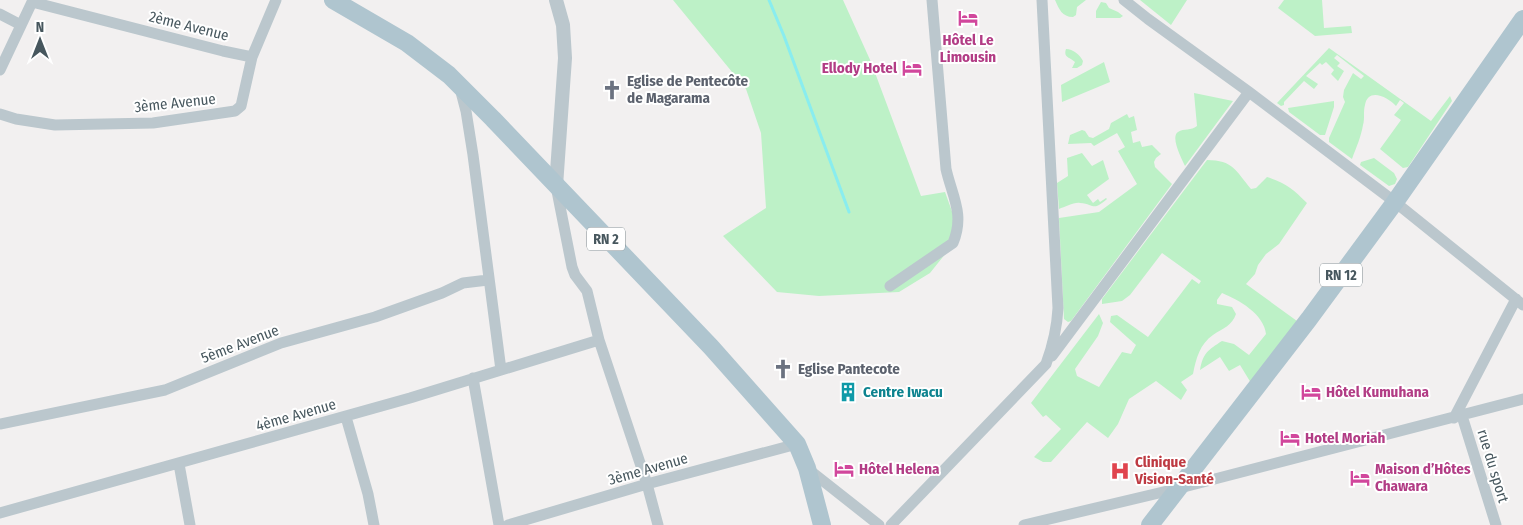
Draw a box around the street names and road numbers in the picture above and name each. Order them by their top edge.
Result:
street label: 2ème Avenue [147,7,231,45]
street label: 3ème Avenue [133,90,217,116]
road number: RN 2 [587,228,625,250]
road number: RN 12 [1320,264,1362,286]
street label: 5ème Avenue [199,321,281,367]
street label: 4ème Avenue [254,395,338,435]
street label: rue du sport [1473,427,1513,505]
street label: 3ème Avenue [606,449,690,489]

